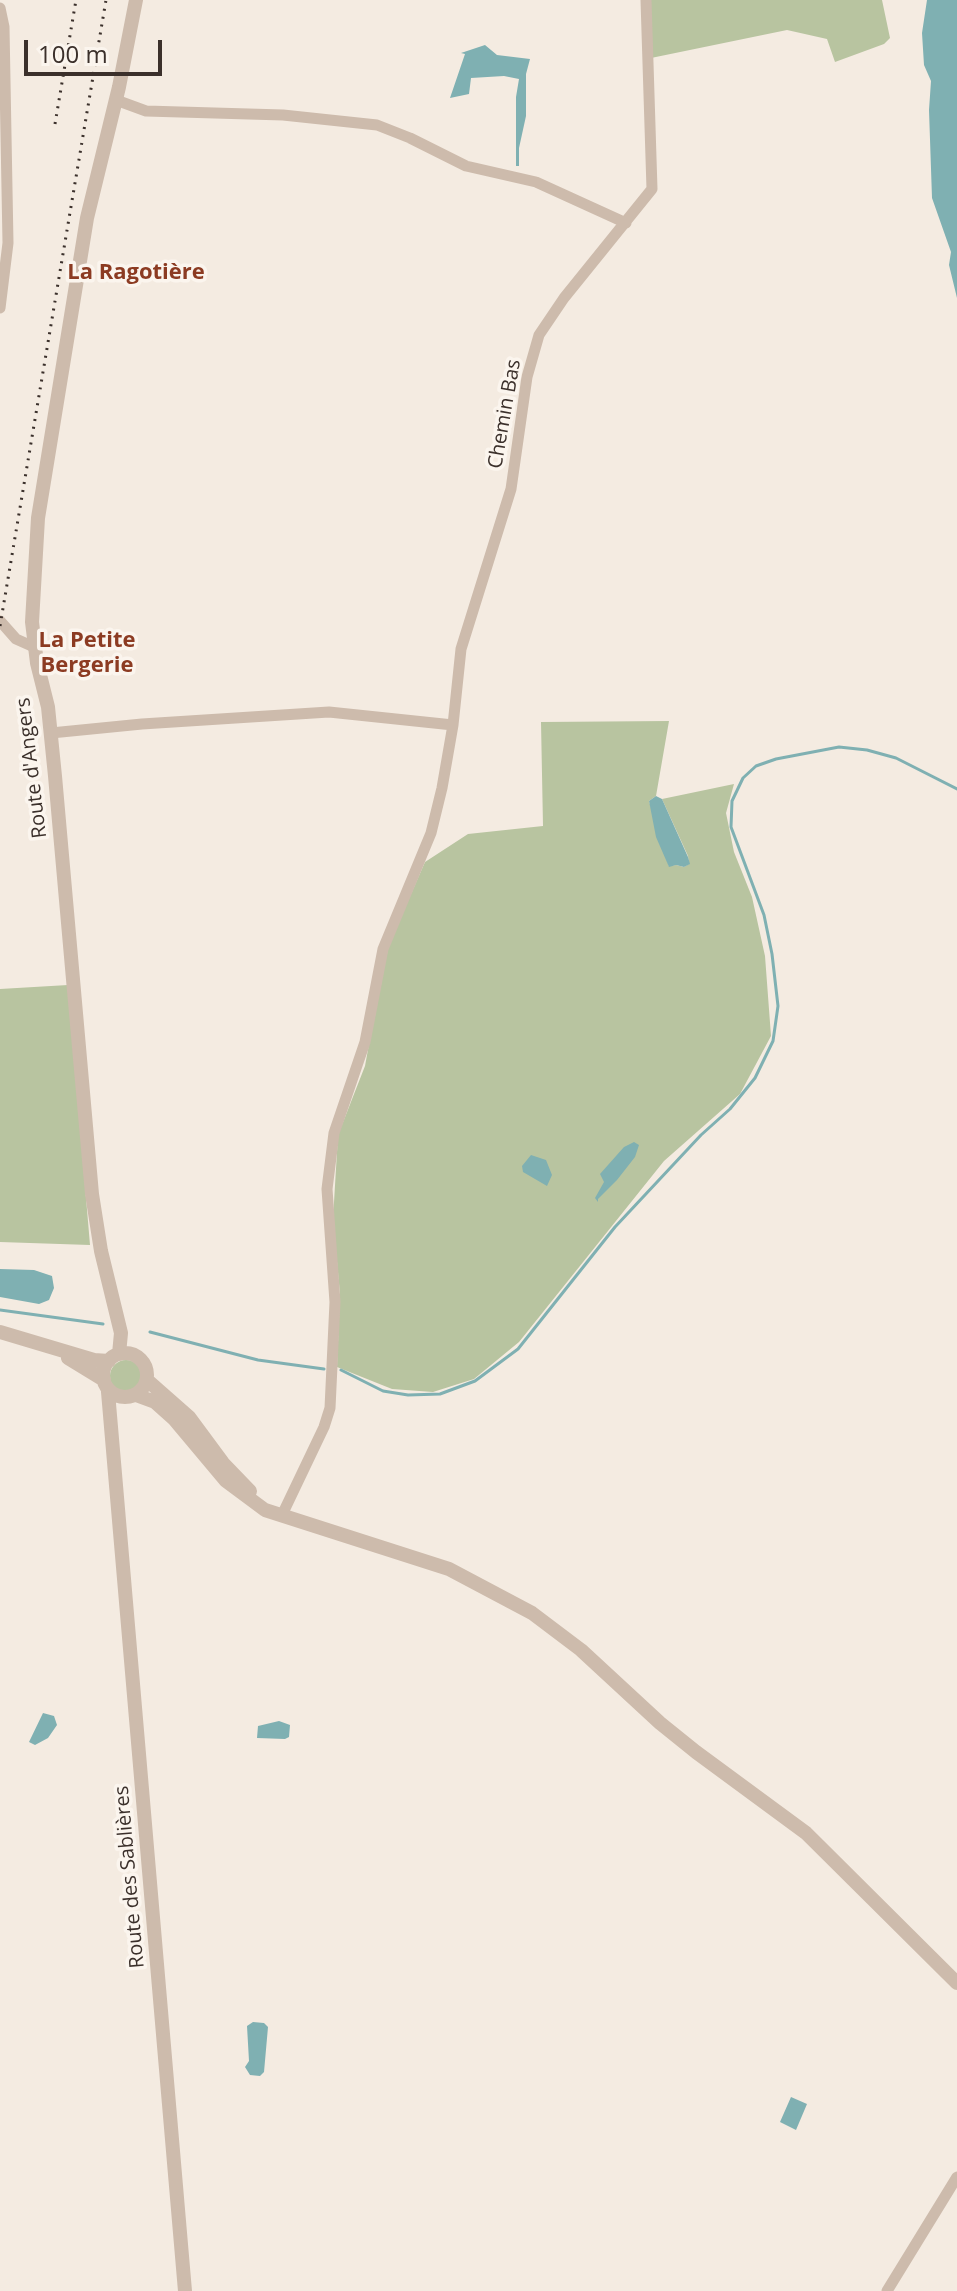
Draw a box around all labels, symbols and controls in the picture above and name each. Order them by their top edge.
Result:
scale bar [28,24,166,74]
text: 100 m [38,37,108,70]
district label: La Ragotière [67,260,205,286]
street label: Chemin Bas [484,357,526,471]
district label: La Petite Bergerie [38,628,136,680]
street label: Route d'Angers [11,696,53,840]
street label: Route des Sablières [110,1785,150,1969]

